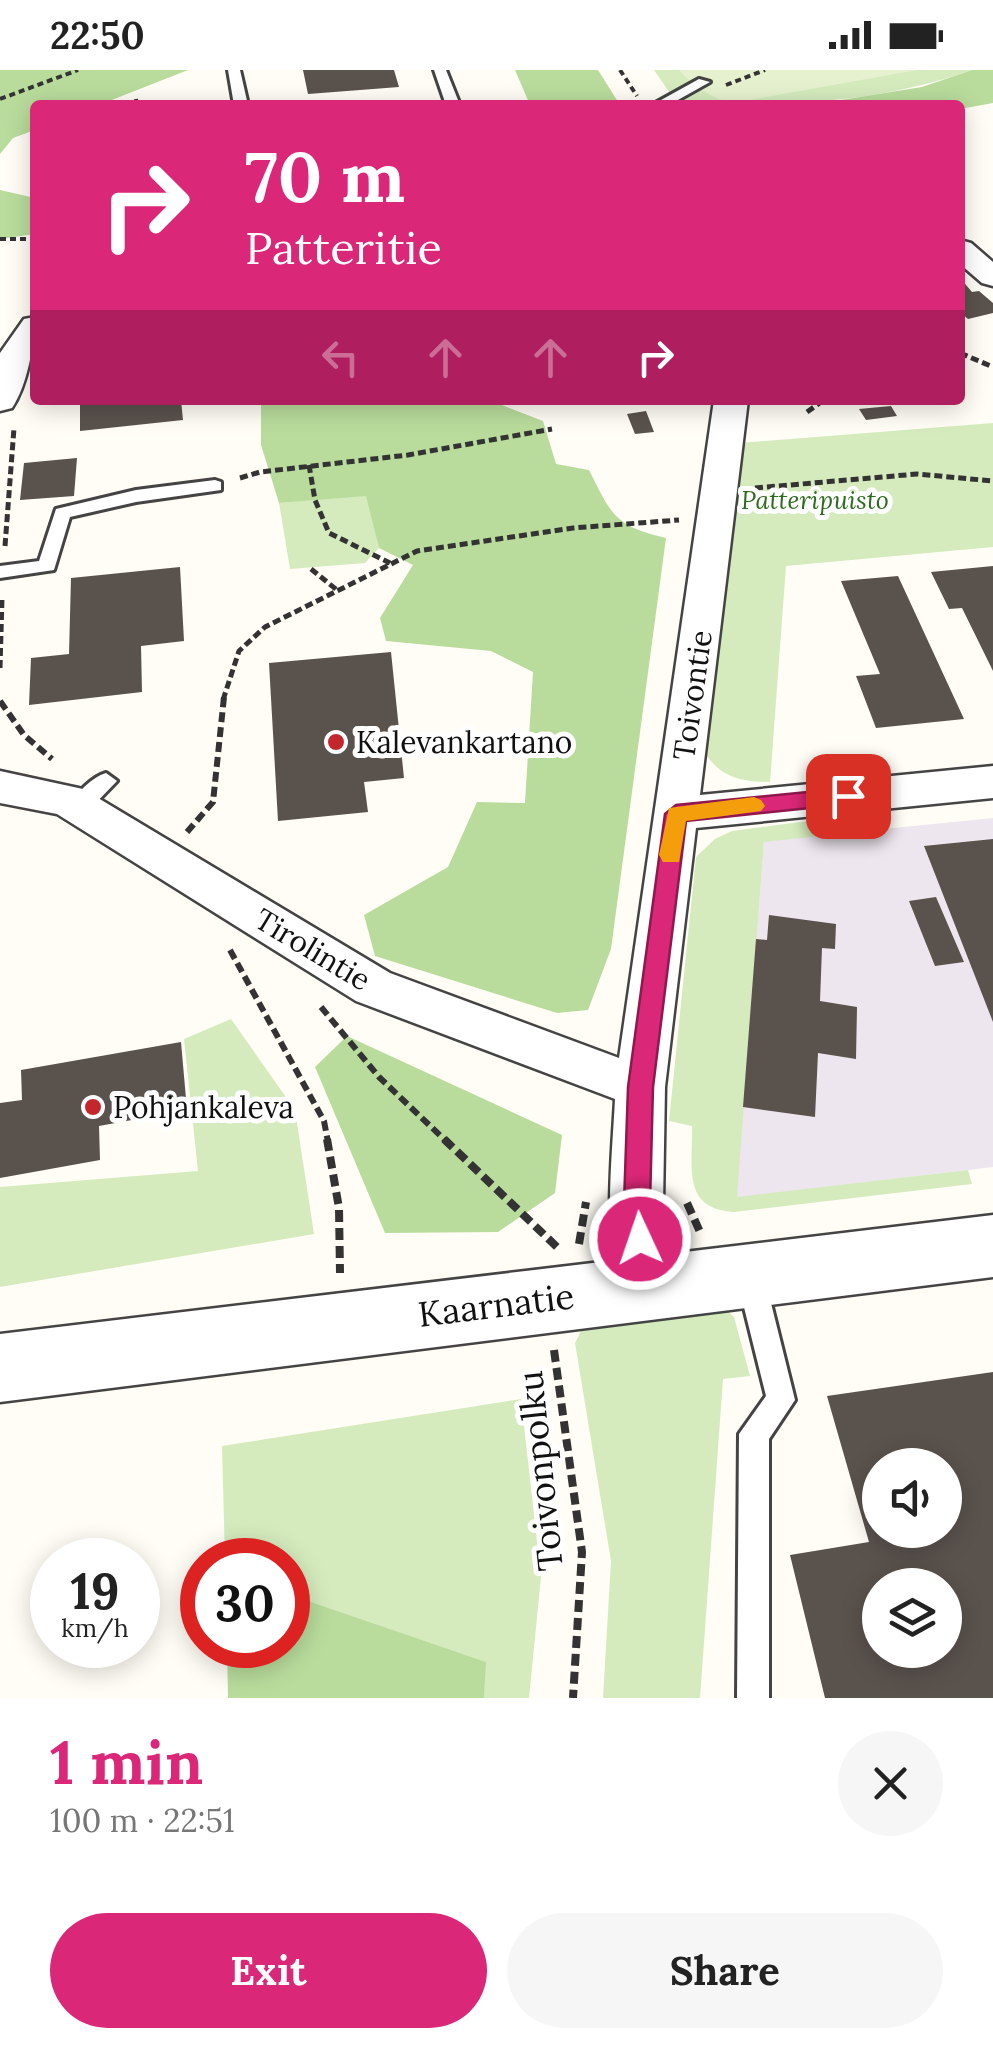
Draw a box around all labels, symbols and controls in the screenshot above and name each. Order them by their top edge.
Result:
text: 22:50 [50,11,145,59]
text: 70 m [245,132,405,221]
icon: right [80,140,210,270]
text: Patteritie [245,219,442,276]
icon: left [313,330,368,385]
icon: ahead [418,330,473,385]
icon: ahead [523,330,578,385]
icon: right [628,330,683,385]
park label: Patteripuisto [741,484,889,516]
street label: Toivontie [664,628,720,762]
place label: Kalevankartano [356,723,572,761]
marker: Kalevankartano [325,731,347,753]
pin [806,754,891,839]
icon: arrive [821,769,876,824]
street label: Tirolintie [248,900,378,998]
place label: Pohjankaleva [113,1088,294,1127]
marker: Pohjankaleva [82,1096,104,1118]
position arrow [588,1187,692,1291]
street label: Kaarnatie [416,1273,576,1337]
street label: Toivonpolku [507,1369,573,1573]
map controls [862,1448,962,1668]
button: sound [862,1448,962,1548]
speed limit sign: 30 [180,1538,310,1668]
text: 19 [70,1559,120,1623]
button: layers [862,1568,962,1668]
text: km/h [61,1612,129,1644]
text: 1 min [50,1724,203,1800]
button: close [838,1731,943,1836]
text: 100 m · 22:51 [50,1800,235,1841]
button: Exit [50,1913,487,2028]
button: Share [507,1913,943,2028]

